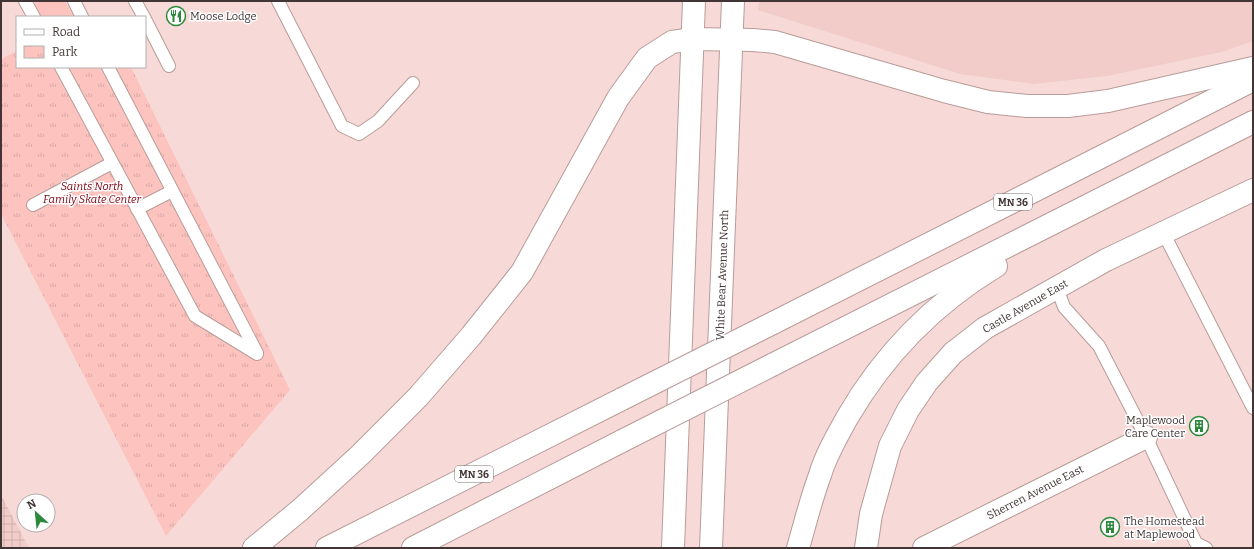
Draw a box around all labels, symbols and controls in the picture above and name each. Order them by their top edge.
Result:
restaurant icon: Moose Lodge [165,5,187,27]
place label: Moose Lodge [190,10,257,23]
legend [16,16,146,68]
text: Road [52,25,80,39]
text: Park [52,45,78,59]
park label: Saints North Family Skate Center [43,180,141,206]
road number: MN 36 [994,194,1032,210]
street label: White Bear Avenue North [714,209,731,341]
street label: Castle Avenue East [980,277,1070,336]
place label: Maplewood Care Center [1125,414,1185,440]
building icon: Maplewood Care Center [1188,415,1210,437]
street label: Sherren Avenue East [985,462,1086,522]
road number: MN 36 [455,466,493,482]
north arrow [16,493,56,533]
text: N [25,497,39,512]
place label: The Homestead at Maplewood [1124,515,1205,541]
building icon: The Homestead at Maplewood [1099,516,1121,538]

